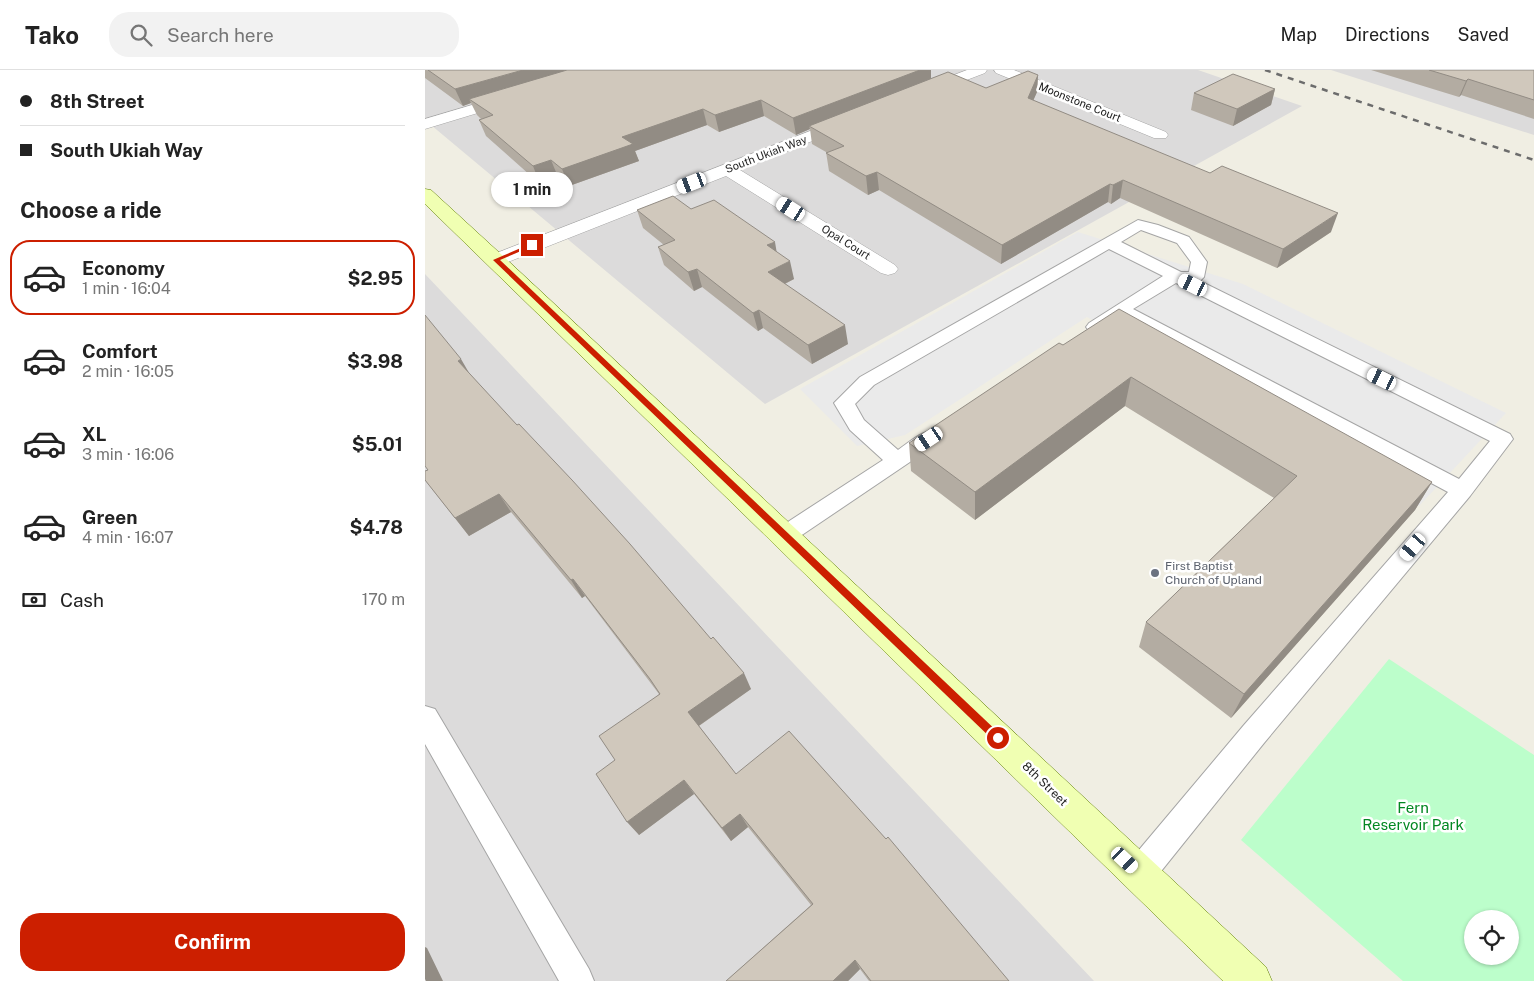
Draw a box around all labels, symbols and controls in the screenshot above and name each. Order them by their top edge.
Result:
search box [109,12,459,57]
text: Tako [25,21,79,49]
icon: search [127,21,155,49]
text: Search here [167,24,274,46]
text: Map [1280,24,1317,45]
text: Directions [1345,24,1430,45]
text: Saved [1458,24,1509,45]
street label: Moonstone Court [1037,80,1123,124]
text: 8th Street [50,90,144,112]
street label: South Ukiah Way [723,133,809,175]
text: South Ukiah Way [50,139,203,161]
car [675,171,708,195]
callout: 1 min [491,172,573,208]
text: 1 min [513,180,551,199]
car [774,195,807,223]
text: Choose a ride [20,197,162,223]
street label: Opal Court [819,222,873,262]
route end [521,234,543,256]
icon: car [22,255,67,300]
text: Economy [82,257,165,279]
text: $2.95 [348,267,403,289]
car [1176,272,1209,298]
text: 1 min · 16:04 [82,279,171,298]
icon: car [22,338,67,383]
text: Comfort [82,340,158,362]
text: $3.98 [347,350,403,372]
text: 2 min · 16:05 [82,362,174,381]
car [1365,366,1398,392]
icon: car [22,421,67,466]
text: XL [82,423,107,445]
car [912,424,945,454]
text: $5.01 [352,433,403,455]
text: 3 min · 16:06 [82,445,174,464]
icon: car [22,504,67,549]
text: Green [82,506,137,528]
text: $4.78 [350,516,403,538]
text: 4 min · 16:07 [82,528,174,547]
car [1397,531,1428,563]
place label: First Baptist Church of Upland [1165,559,1262,587]
marker: First Baptist Church of Upland [1149,567,1161,579]
icon: cash [20,586,48,614]
text: Cash [60,589,104,611]
text: 170 m [362,590,405,609]
route start [987,727,1009,749]
street label: 8th Street [1020,759,1071,809]
park label: Fern Reservoir Park [1362,799,1464,833]
car [1108,844,1141,876]
map controls [1464,910,1519,965]
button: locate [1464,910,1519,965]
button: Confirm [20,913,405,971]

